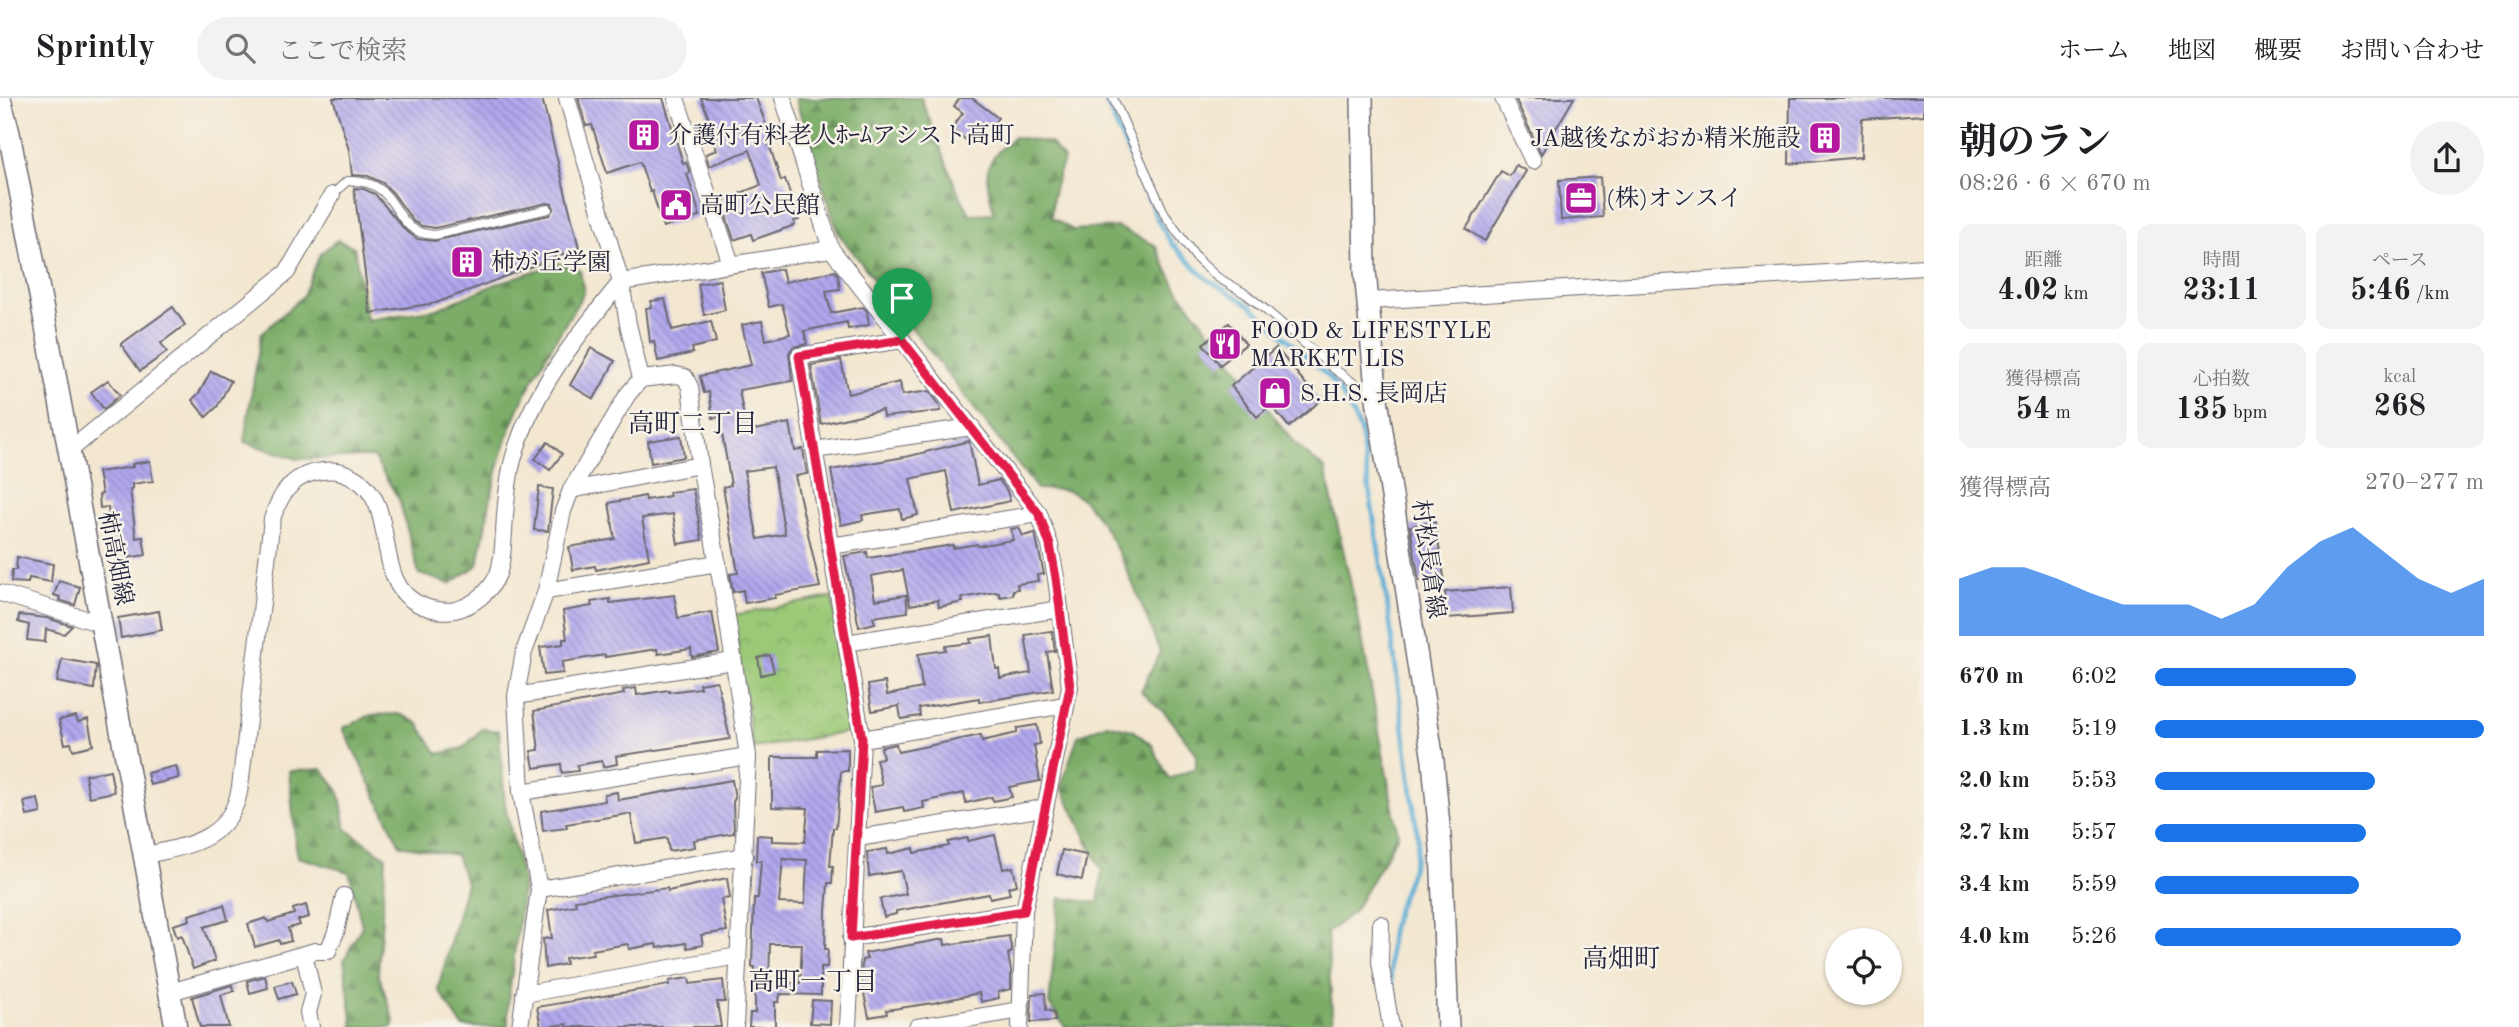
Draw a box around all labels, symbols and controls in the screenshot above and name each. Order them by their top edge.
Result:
search box [197,17,687,80]
icon: search [221,29,259,67]
text: Sprintly [35,32,155,65]
text: ここで検索 [277,39,407,65]
text: ホーム [2058,40,2130,64]
text: 地図 [2168,40,2216,64]
text: 概要 [2254,40,2302,64]
text: お問い合わせ [2340,40,2484,64]
building icon: 介護付有料老人ﾎｰﾑアシスト高町 [625,116,663,154]
building icon: JA越後ながおか精米施設 [1806,119,1844,157]
button: share [2410,121,2484,195]
place label: 介護付有料老人ﾎｰﾑアシスト高町 [668,122,1014,149]
place label: JA越後ながおか精米施設 [1530,125,1800,152]
text: 朝のラン [1959,125,2111,163]
text: 08:26 · 6 × 670 m [1959,172,2151,195]
office icon: (株)オンスイ [1562,179,1600,217]
place label: (株)オンスイ [1606,185,1743,212]
public building icon: 高町公民館 [657,186,695,224]
place label: 高町公民館 [700,192,820,219]
building icon: 柿が丘学園 [448,243,486,281]
place label: 柿が丘学園 [491,249,611,276]
text: 距離 [2024,252,2062,271]
text: 時間 [2202,252,2241,271]
text: ペース [2372,252,2428,271]
pin [872,268,932,340]
text: 4.02 [1998,276,2058,306]
text: 23:11 [2182,276,2260,306]
text: 5:46 [2350,276,2411,306]
icon: arrive [883,279,921,317]
text: km [2058,285,2089,304]
text: /km [2411,285,2450,304]
place label: FOOD & LIFESTYLE MARKET LIS [1250,320,1491,372]
restaurant icon: FOOD & LIFESTYLE MARKET LIS [1206,325,1244,363]
text: kcal [2383,368,2416,387]
text: 獲得標高 [2005,371,2081,390]
text: 心拍数 [2193,371,2250,390]
shop icon: S.H.S. 長岡店 [1256,374,1294,412]
place label: S.H.S. 長岡店 [1300,380,1448,407]
text: 268 [2374,392,2426,422]
text: 54 [2016,395,2050,425]
text: 135 [2175,395,2228,425]
text: m [2050,404,2071,423]
text: bpm [2228,404,2268,423]
district label: 高町二丁目 [628,410,758,438]
text: 270–277 m [2365,471,2484,494]
text: 獲得標高 [1959,477,2051,500]
street label: 村松長倉線 [1407,498,1450,620]
street label: 柿高畑線 [93,508,138,608]
text: 670 m [1959,665,2024,688]
text: 6:02 [2071,665,2117,688]
text: 1.3 km [1959,717,2030,740]
text: 5:19 [2071,717,2117,740]
text: 2.0 km [1959,769,2030,792]
text: 5:53 [2071,769,2117,792]
text: 2.7 km [1959,821,2030,844]
text: 5:57 [2071,821,2117,844]
text: 3.4 km [1959,873,2030,896]
text: 5:59 [2071,873,2117,896]
text: 4.0 km [1959,925,2030,948]
text: 5:26 [2071,925,2117,948]
map controls [1825,928,1902,1005]
button: locate [1825,928,1902,1005]
district label: 高畑町 [1582,945,1660,973]
district label: 高町一丁目 [748,968,878,996]

